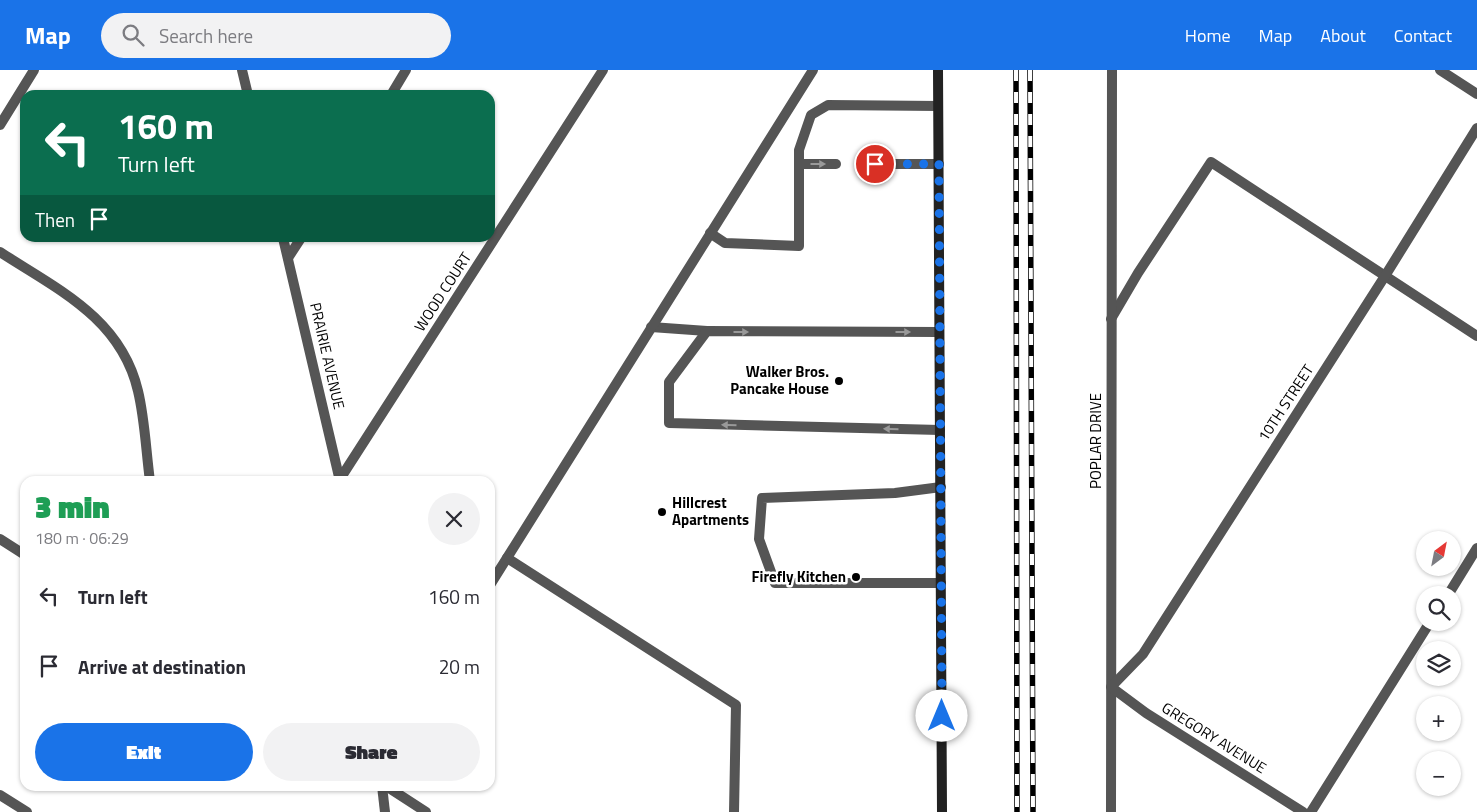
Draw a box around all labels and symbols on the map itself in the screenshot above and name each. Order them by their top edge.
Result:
pin [854,143,896,185]
one-way arrow [810,160,826,168]
street label: WOOD COURT [408,247,477,336]
street label: PRAIRIE AVENUE [304,300,351,411]
one-way arrow [733,328,749,336]
one-way arrow [895,328,911,336]
place label: Walker Bros. Pancake House [730,360,829,400]
street label: 10TH STREET [1252,360,1319,446]
marker: Walker Bros. Pancake House [833,375,845,387]
street label: POPLAR DRIVE [1084,393,1107,489]
one-way arrow [721,420,737,428]
one-way arrow [883,424,899,432]
place label: Hillcrest Apartments [672,491,749,531]
marker: Hillcrest Apartments [656,506,668,518]
north arrow [1416,531,1461,576]
place label: Firefly Kitchen [752,565,846,588]
marker: Firefly Kitchen [850,571,862,583]
position arrow [915,689,967,741]
street label: GREGORY AVENUE [1157,696,1271,779]

